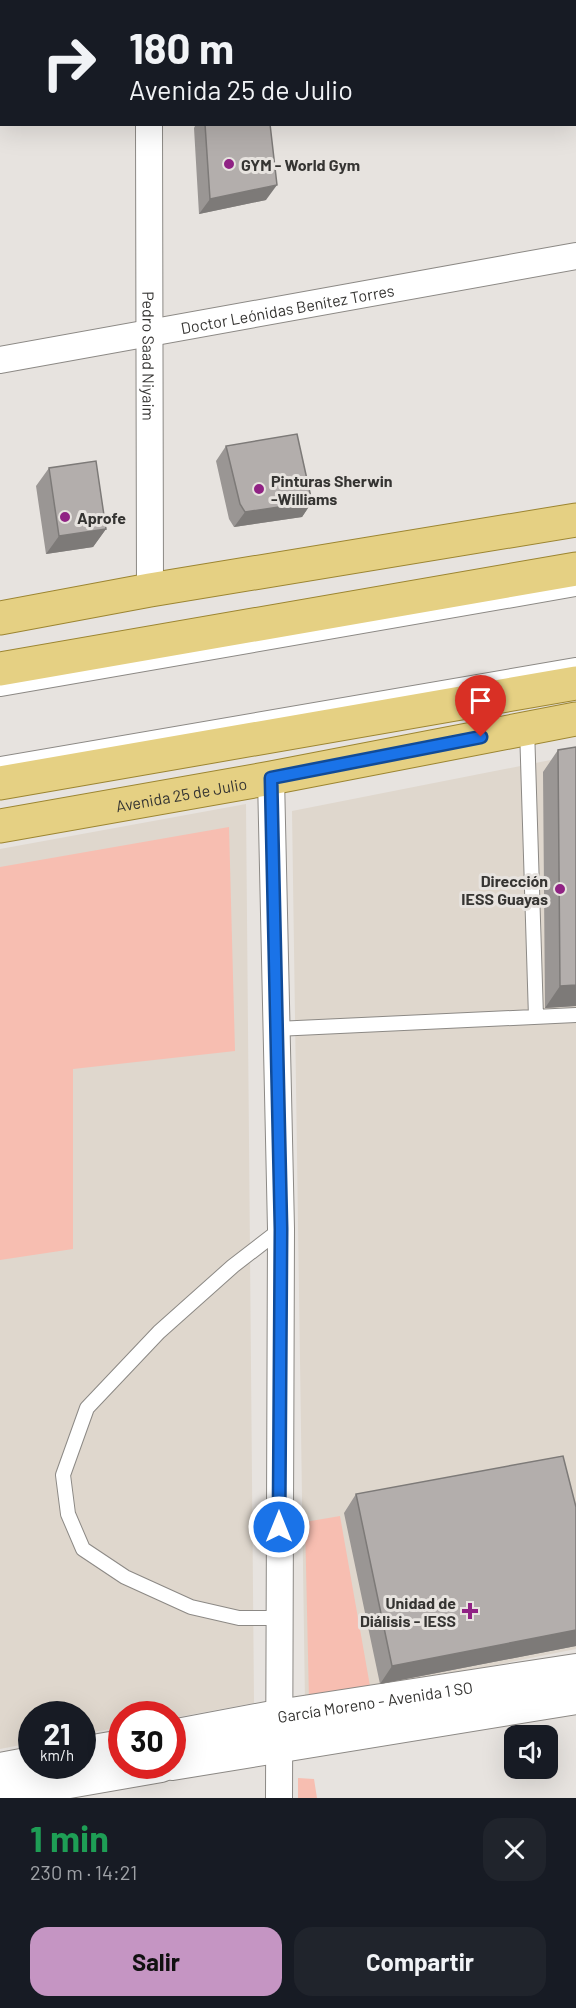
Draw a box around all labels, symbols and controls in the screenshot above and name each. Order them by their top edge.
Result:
text: 180 m [129,22,234,72]
icon: right [30,24,108,102]
text: Avenida 25 de Julio [129,73,353,105]
place label: GYM - World Gym [241,155,360,174]
marker: GYM - World Gym [222,157,236,171]
street label: Doctor Leónidas Benítez Torres [179,280,396,337]
street label: Pedro Saad Niyaim [140,291,159,421]
place label: Pinturas Sherwin -Williams [271,471,393,508]
marker: Pinturas Sherwin -Williams [252,482,266,496]
place label: Aprofe [77,508,126,527]
marker: Aprofe [58,510,72,524]
pin [455,675,506,737]
icon: arrive [464,684,497,717]
street label: Avenida 25 de Julio [114,773,248,815]
place label: Dirección IESS Guayas [461,871,548,908]
marker: Dirección IESS Guayas [553,882,567,896]
position arrow [247,1495,311,1559]
place label: Unidad de Diálisis - IESS [360,1593,456,1630]
marker: Unidad de Diálisis - IESS [461,1602,479,1620]
street label: García Moreno - Avenida 1 SO [276,1677,474,1725]
speed limit sign: 30 [108,1701,186,1779]
text: 21 [43,1715,71,1751]
map controls [504,1725,558,1779]
button: sound [504,1725,558,1779]
text: km/h [40,1746,74,1764]
text: 1 min [30,1816,109,1859]
button: close [483,1818,546,1881]
text: 230 m · 14:21 [30,1860,137,1884]
button: Salir [30,1927,282,1996]
button: Compartir [294,1927,546,1996]

